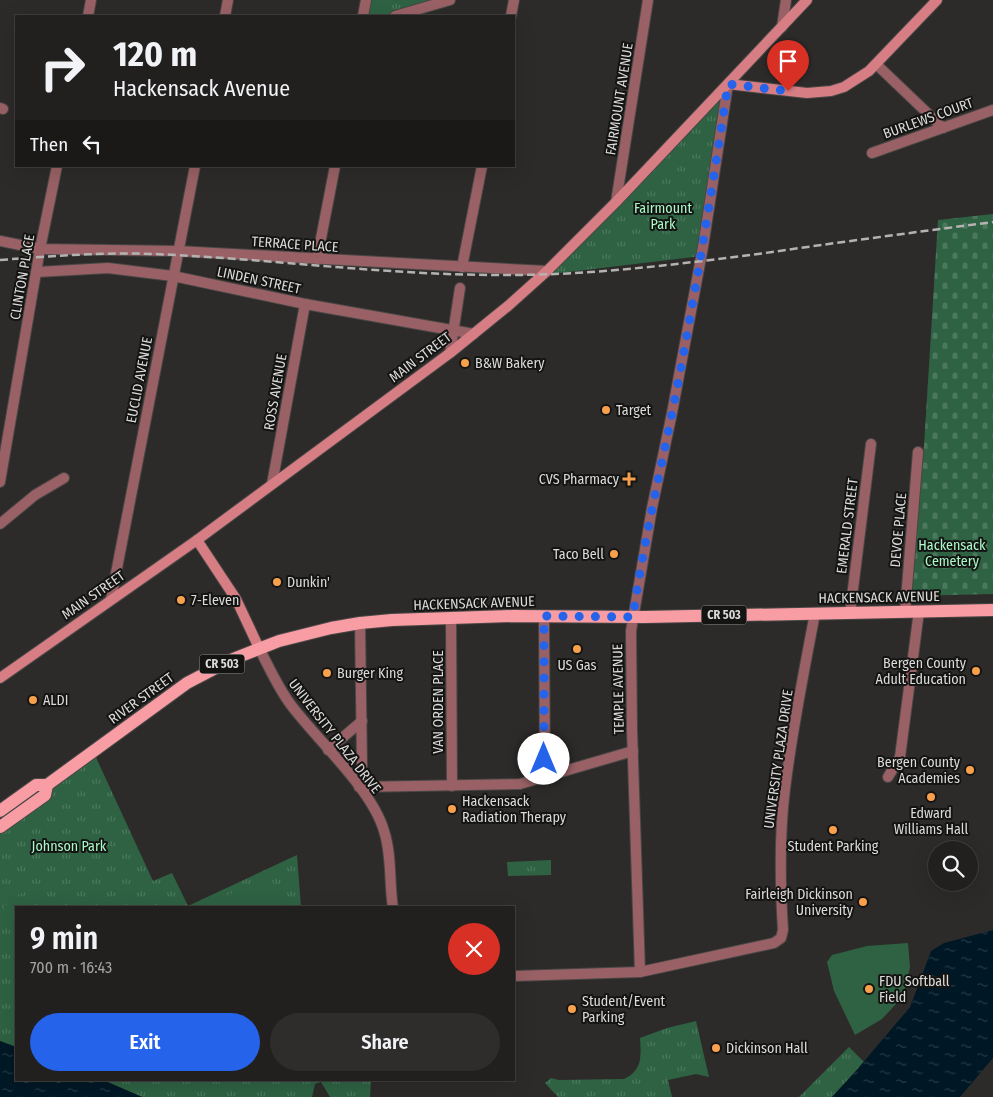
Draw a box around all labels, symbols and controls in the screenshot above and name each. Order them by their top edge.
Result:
text: 120 m [113,33,197,75]
icon: right [30,35,95,100]
pin [767,40,809,91]
street label: FAIRMOUNT AVENUE [602,41,637,156]
icon: arrive [774,47,802,75]
text: Hackensack Avenue [113,75,290,102]
street label: BURLEWS COURT [881,94,976,143]
icon: left [78,130,106,158]
text: Then [30,133,68,156]
park label: Fairmount Park [634,200,692,233]
street label: CLINTON PLACE [7,233,38,321]
street label: TERRACE PLACE [251,233,339,256]
street label: LINDEN STREET [215,263,303,298]
street label: MAIN STREET [386,328,455,386]
street label: EUCLID AVENUE [123,335,156,425]
street label: ROSS AVENUE [260,352,291,432]
place label: B&W Bakery [475,355,545,372]
marker: B&W Bakery [459,357,471,369]
place label: Target [616,402,652,419]
marker: Target [600,404,612,416]
place label: CVS Pharmacy [539,471,620,488]
marker: CVS Pharmacy [623,473,635,485]
street label: EMERALD STREET [833,477,862,575]
street label: DEVOE PLACE [887,492,910,568]
park label: Hackensack Cemetery [918,537,986,570]
place label: Taco Bell [553,546,604,563]
marker: Taco Bell [608,548,620,560]
street label: MAIN STREET [58,567,129,623]
place label: Dunkin' [287,574,330,591]
marker: Dunkin' [271,576,283,588]
street label: HACKENSACK AVENUE [818,588,940,607]
place label: 7-Eleven [191,592,239,609]
street label: HACKENSACK AVENUE [413,593,535,614]
marker: 7-Eleven [175,594,187,606]
road number: CR 503 [702,606,746,624]
marker: US Gas [571,643,583,655]
street label: TEMPLE AVENUE [609,643,628,734]
street label: VAN ORDEN PLACE [430,650,447,754]
road number: CR 503 [200,654,244,674]
place label: Bergen County Adult Education [876,655,967,688]
place label: US Gas [557,657,597,674]
place label: Burger King [337,665,403,682]
marker: Bergen County Adult Education [970,665,982,677]
marker: Burger King [321,667,333,679]
street label: RIVER STREET [105,669,178,728]
street label: UNIVERSITY PLAZA DRIVE [285,676,385,797]
street label: UNIVERSITY PLAZA DRIVE [760,688,797,830]
place label: ALDI [43,692,68,709]
marker: ALDI [27,694,39,706]
position arrow [517,732,569,784]
place label: Bergen County Academies [877,754,961,787]
marker: Bergen County Academies [964,764,976,776]
marker: Edward Williams Hall [925,791,937,803]
place label: Hackensack Radiation Therapy [462,793,567,826]
marker: Hackensack Radiation Therapy [446,803,458,815]
place label: Edward Williams Hall [894,805,969,838]
marker: Student Parking [827,824,839,836]
park label: Johnson Park [32,838,107,855]
place label: Student Parking [788,838,879,855]
map controls [928,841,978,891]
button: search [928,841,978,891]
place label: Fairleigh Dickinson University [745,886,854,919]
marker: Fairleigh Dickinson University [857,896,869,908]
text: 9 min [30,921,98,957]
button: close [448,923,500,975]
text: 700 m · 16:43 [30,958,112,977]
place label: FDU Softball Field [879,973,950,1006]
marker: FDU Softball Field [863,983,875,995]
place label: Student/Event Parking [582,993,666,1026]
marker: Student/Event Parking [566,1003,578,1015]
button: Exit [30,1013,260,1071]
button: Share [270,1013,500,1071]
place label: Dickinson Hall [726,1040,808,1057]
marker: Dickinson Hall [710,1042,722,1054]

